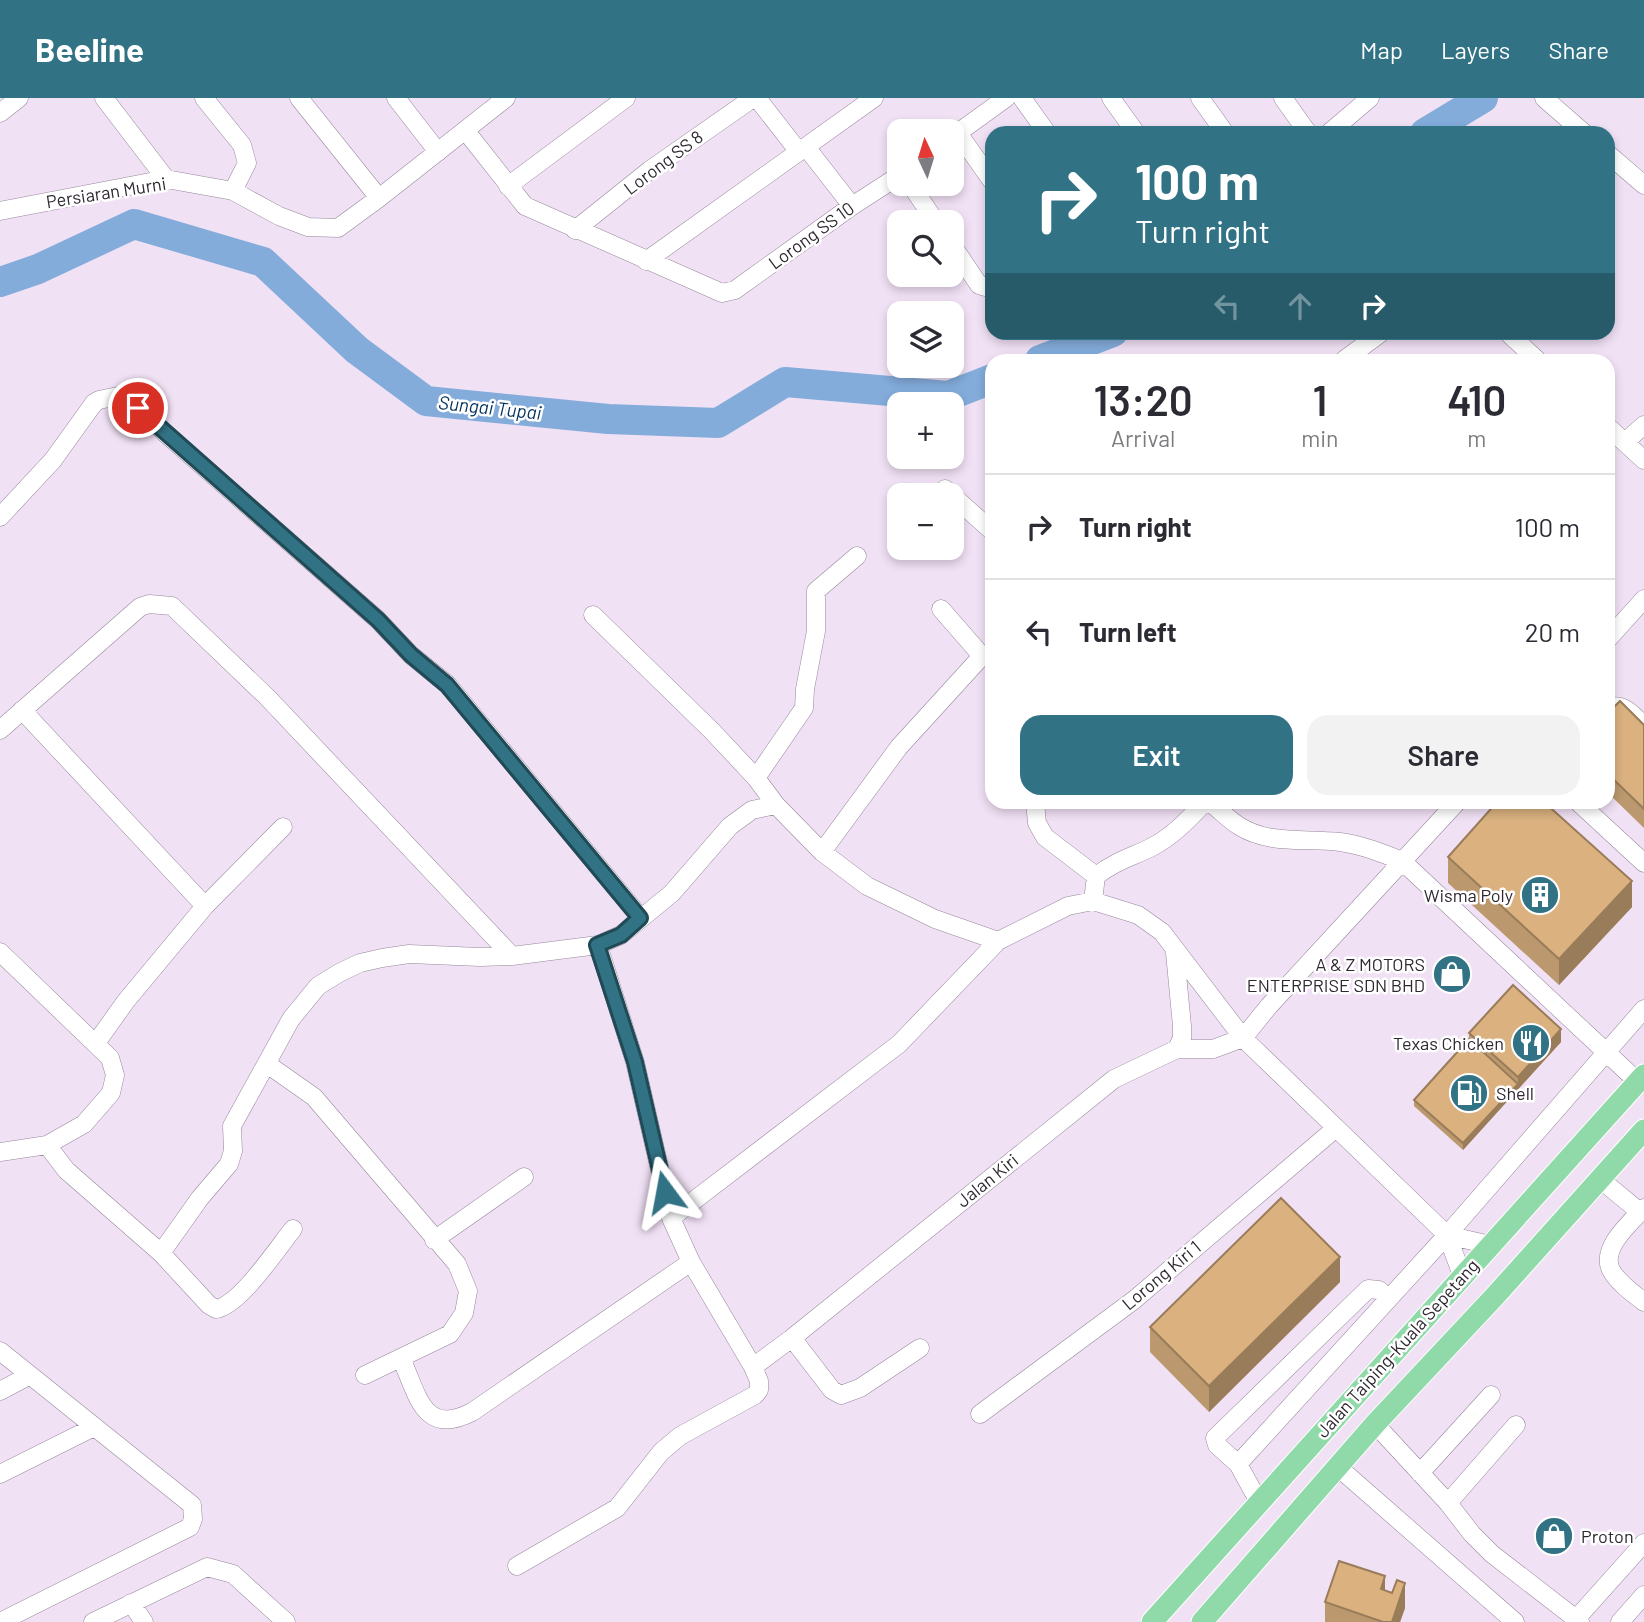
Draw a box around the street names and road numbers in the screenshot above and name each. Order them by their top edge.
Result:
street label: Lorong SS 8 [619,125,707,199]
street label: Persiaran Murni [44,172,168,212]
street label: Lorong SS 10 [764,197,858,273]
street label: Jalan Kiri [952,1148,1022,1212]
street label: Lorong Kiri 1 [1117,1236,1205,1314]
street label: Jalan Taiping-Kuala Sepetang [1311,1254,1483,1442]

